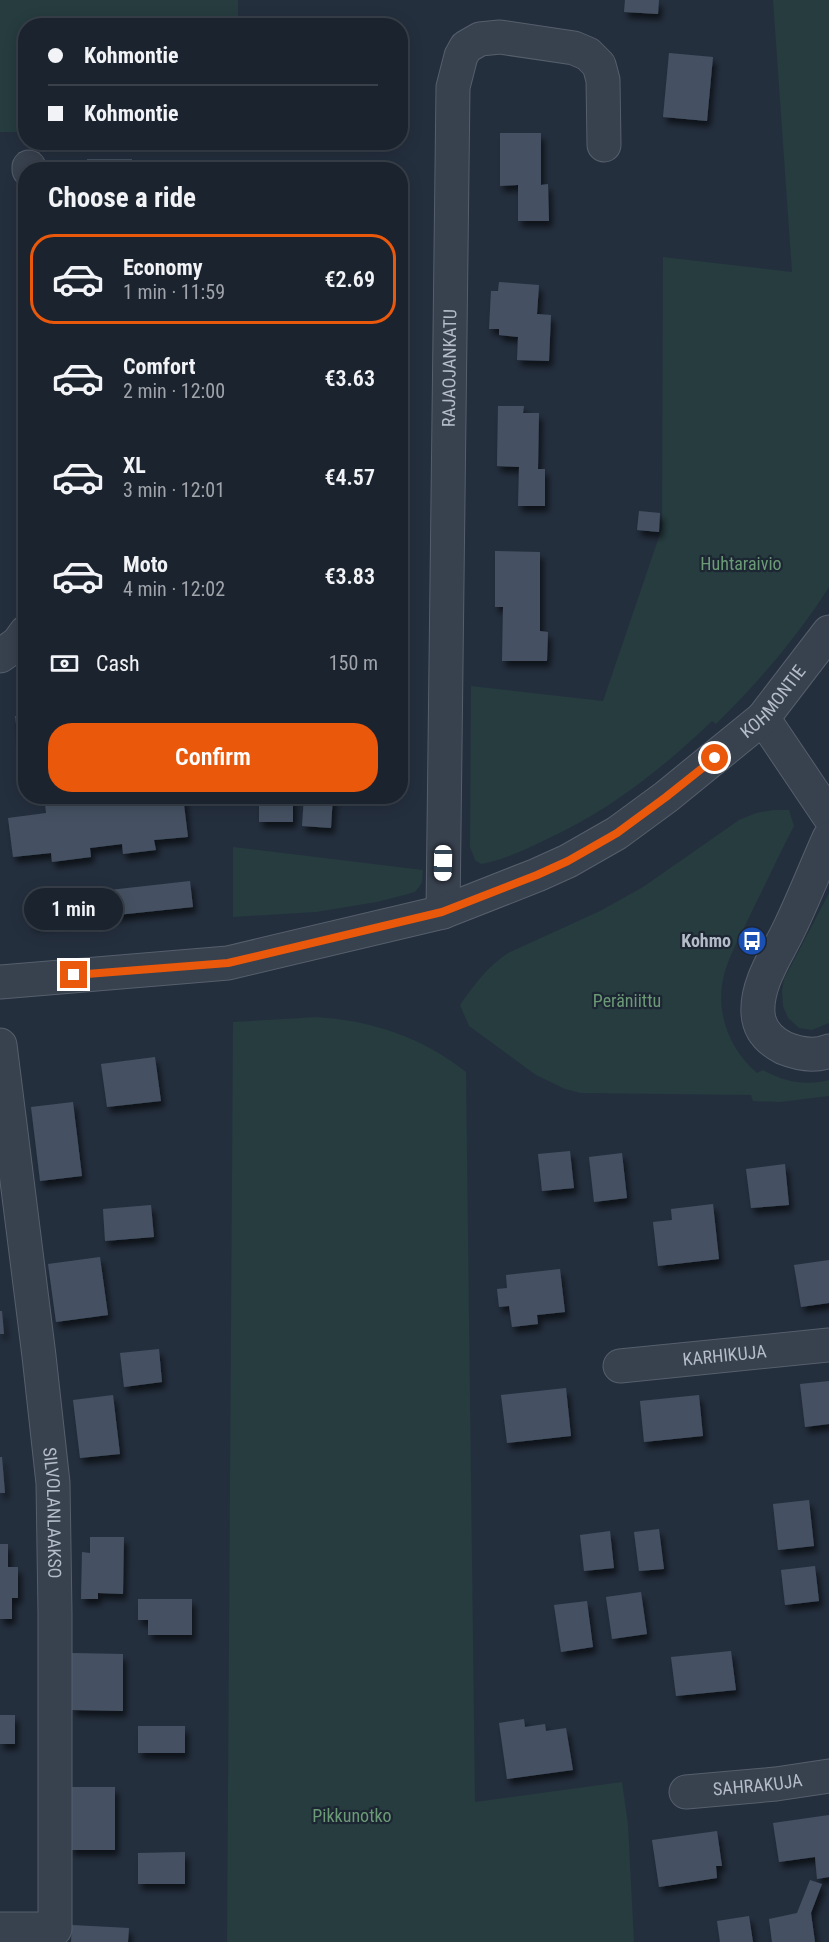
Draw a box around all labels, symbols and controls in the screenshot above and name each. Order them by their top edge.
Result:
text: Kohmontie [84,43,179,68]
text: Kohmontie [84,101,179,126]
text: Choose a ride [48,182,196,214]
icon: car [51,252,105,306]
text: Economy [123,255,203,280]
text: €2.69 [324,267,375,292]
text: 1 min · 11:59 [123,280,225,304]
street label: RAJAOJANKATU [438,309,460,427]
icon: car [51,351,105,405]
text: Comfort [123,354,196,379]
text: €3.63 [324,366,375,391]
text: 2 min · 12:00 [123,379,225,403]
icon: car [51,450,105,504]
text: XL [123,453,146,478]
text: €4.57 [324,465,375,490]
text: 3 min · 12:01 [123,478,225,502]
icon: car [51,549,105,603]
text: Moto [123,552,168,577]
park label: Huhtaraivio [700,553,782,574]
text: €3.83 [324,564,375,589]
text: 4 min · 12:02 [123,577,225,601]
icon: cash [48,647,81,680]
text: Cash [96,651,140,676]
text: 150 m [329,651,378,675]
street label: KOHMONTIE [736,661,810,742]
button: Confirm [48,723,378,792]
route start [701,744,728,771]
car [434,845,452,881]
callout: 1 min [25,888,124,930]
text: 1 min [51,897,96,921]
bus stop icon: Kohmo [736,925,768,957]
place label: Kohmo [681,930,731,951]
route end [60,961,87,988]
park label: Peräniittu [593,990,661,1011]
street label: KARHIKUJA [681,1340,768,1370]
street label: SILVOLANLAAKSO [39,1446,65,1579]
street label: SAHRAKUJA [712,1769,804,1800]
park label: Pikkunotko [312,1805,392,1826]

